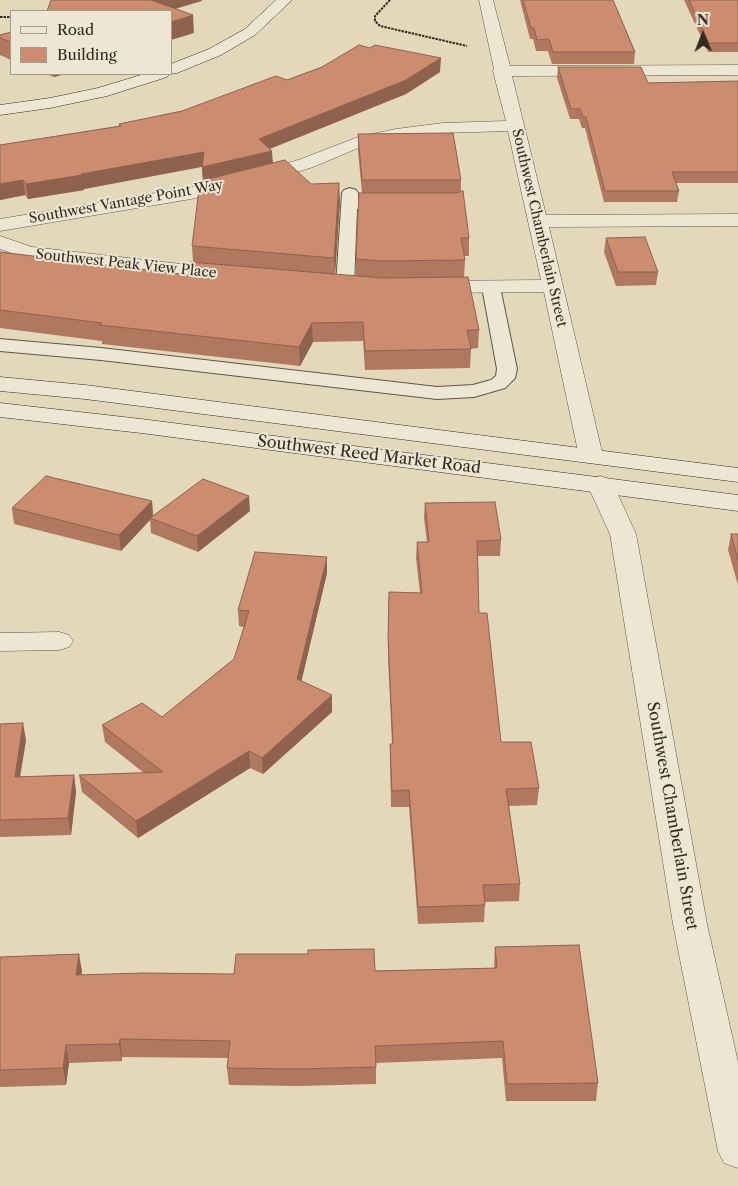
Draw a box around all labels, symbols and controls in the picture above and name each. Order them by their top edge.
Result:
legend [10,10,172,75]
north arrow [678,10,728,60]
text: N [696,11,709,29]
text: Road [57,20,94,39]
text: Building [57,45,117,64]
street label: Southwest Chamberlain Street [508,127,570,329]
street label: Southwest Vantage Point Way [28,177,224,227]
street label: Southwest Peak View Place [35,246,217,282]
street label: Southwest Reed Market Road [256,432,482,478]
street label: Southwest Chamberlain Street [642,700,702,932]

